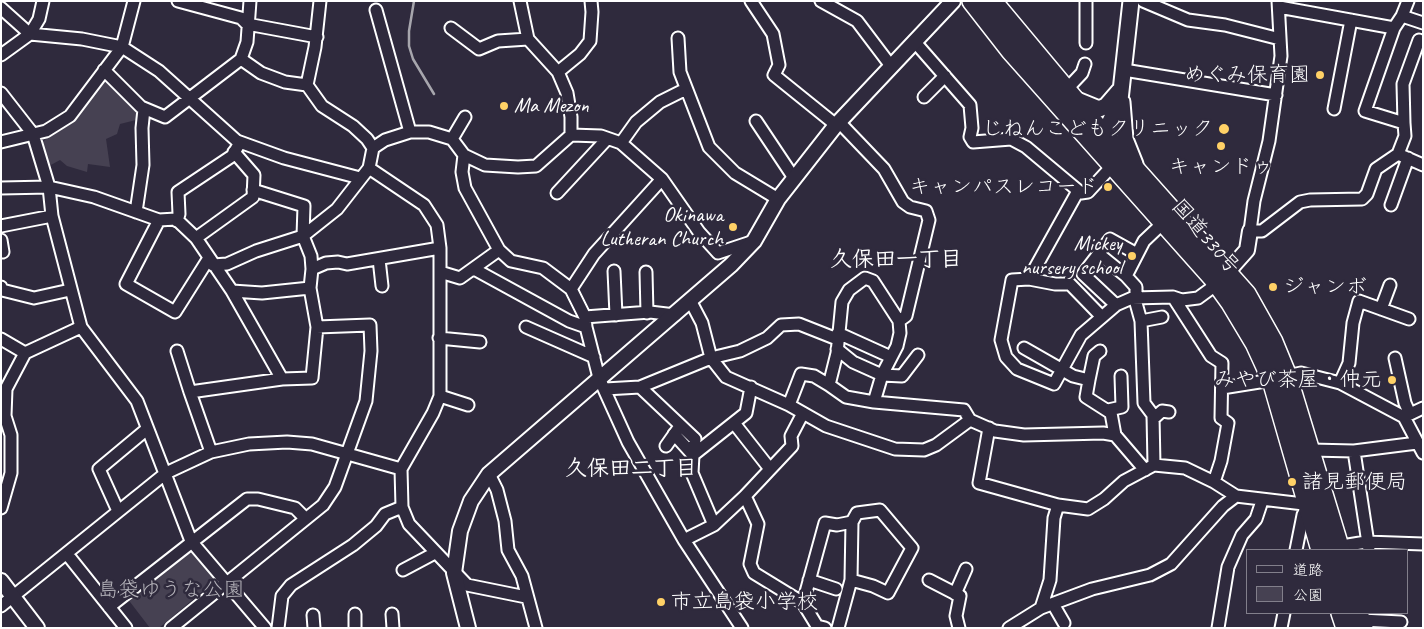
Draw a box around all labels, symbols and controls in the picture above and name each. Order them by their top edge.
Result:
place label: めぐみ保育園 [1184,62,1310,88]
marker: めぐみ保育園 [1314,69,1326,81]
place label: Ma Mezon [514,93,589,119]
marker: Ma Mezon [498,100,510,112]
place label: じねんこどもクリニック [982,116,1213,142]
marker: じねんこどもクリニック [1217,122,1231,136]
marker: キャンドゥ [1215,140,1227,152]
place label: キャンドゥ [1169,154,1273,180]
place label: キャンパスレコード [909,174,1098,200]
marker: キャンパスレコード [1102,181,1114,193]
street label: 国道330号 [1166,194,1244,280]
place label: Okinawa Lutheran Church [601,202,723,252]
marker: Okinawa Lutheran Church [727,221,739,233]
place label: Mickey nursery school [1021,231,1122,281]
district label: 久保田一丁目 [830,247,962,273]
marker: Mickey nursery school [1126,250,1138,262]
place label: ジャンボ [1283,274,1367,300]
marker: ジャンボ [1267,281,1279,293]
place label: みやび茶屋・仲元 [1214,367,1382,393]
marker: みやび茶屋・仲元 [1386,374,1398,386]
district label: 久保田二丁目 [565,456,697,482]
place label: 諸見郵便局 [1302,469,1407,495]
marker: 諸見郵便局 [1286,476,1298,488]
legend [1246,549,1409,614]
text: 道路 [1293,561,1323,580]
park label: 島袋ゆうな公園 [98,577,244,603]
text: 公園 [1293,586,1323,605]
place label: 市立島袋小学校 [671,589,818,615]
marker: 市立島袋小学校 [655,596,667,608]

